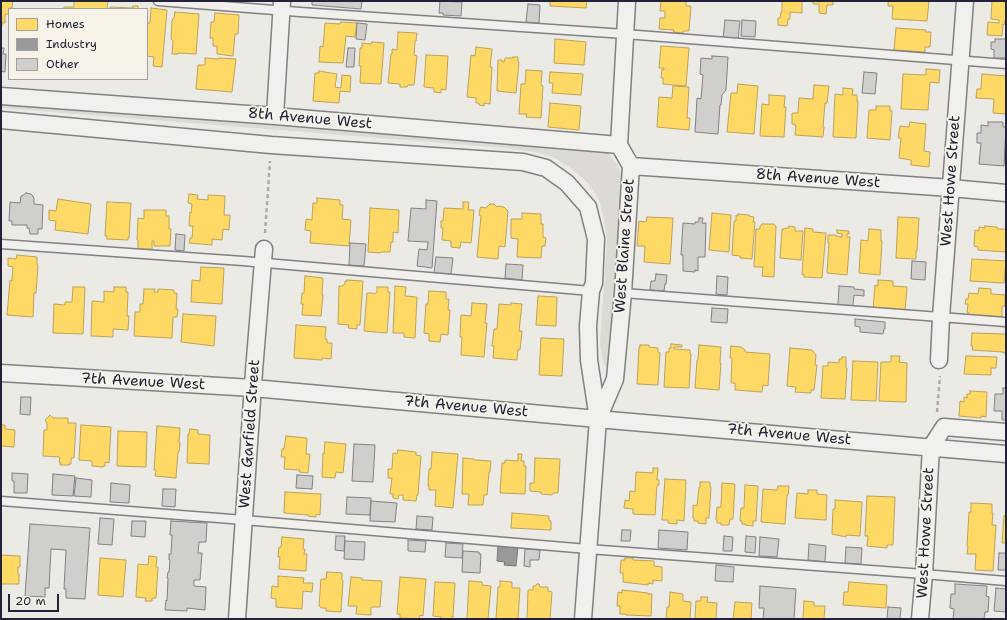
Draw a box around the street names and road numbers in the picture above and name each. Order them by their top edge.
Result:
street label: 8th Avenue West [247,105,373,133]
street label: West Howe Street [937,115,965,247]
street label: 8th Avenue West [755,166,881,192]
street label: West Blaine Street [611,178,639,314]
street label: West Garfield Street [236,359,264,509]
street label: 7th Avenue West [80,370,206,394]
street label: 7th Avenue West [403,393,529,421]
street label: 7th Avenue West [726,421,852,449]
street label: West Howe Street [914,467,938,599]

